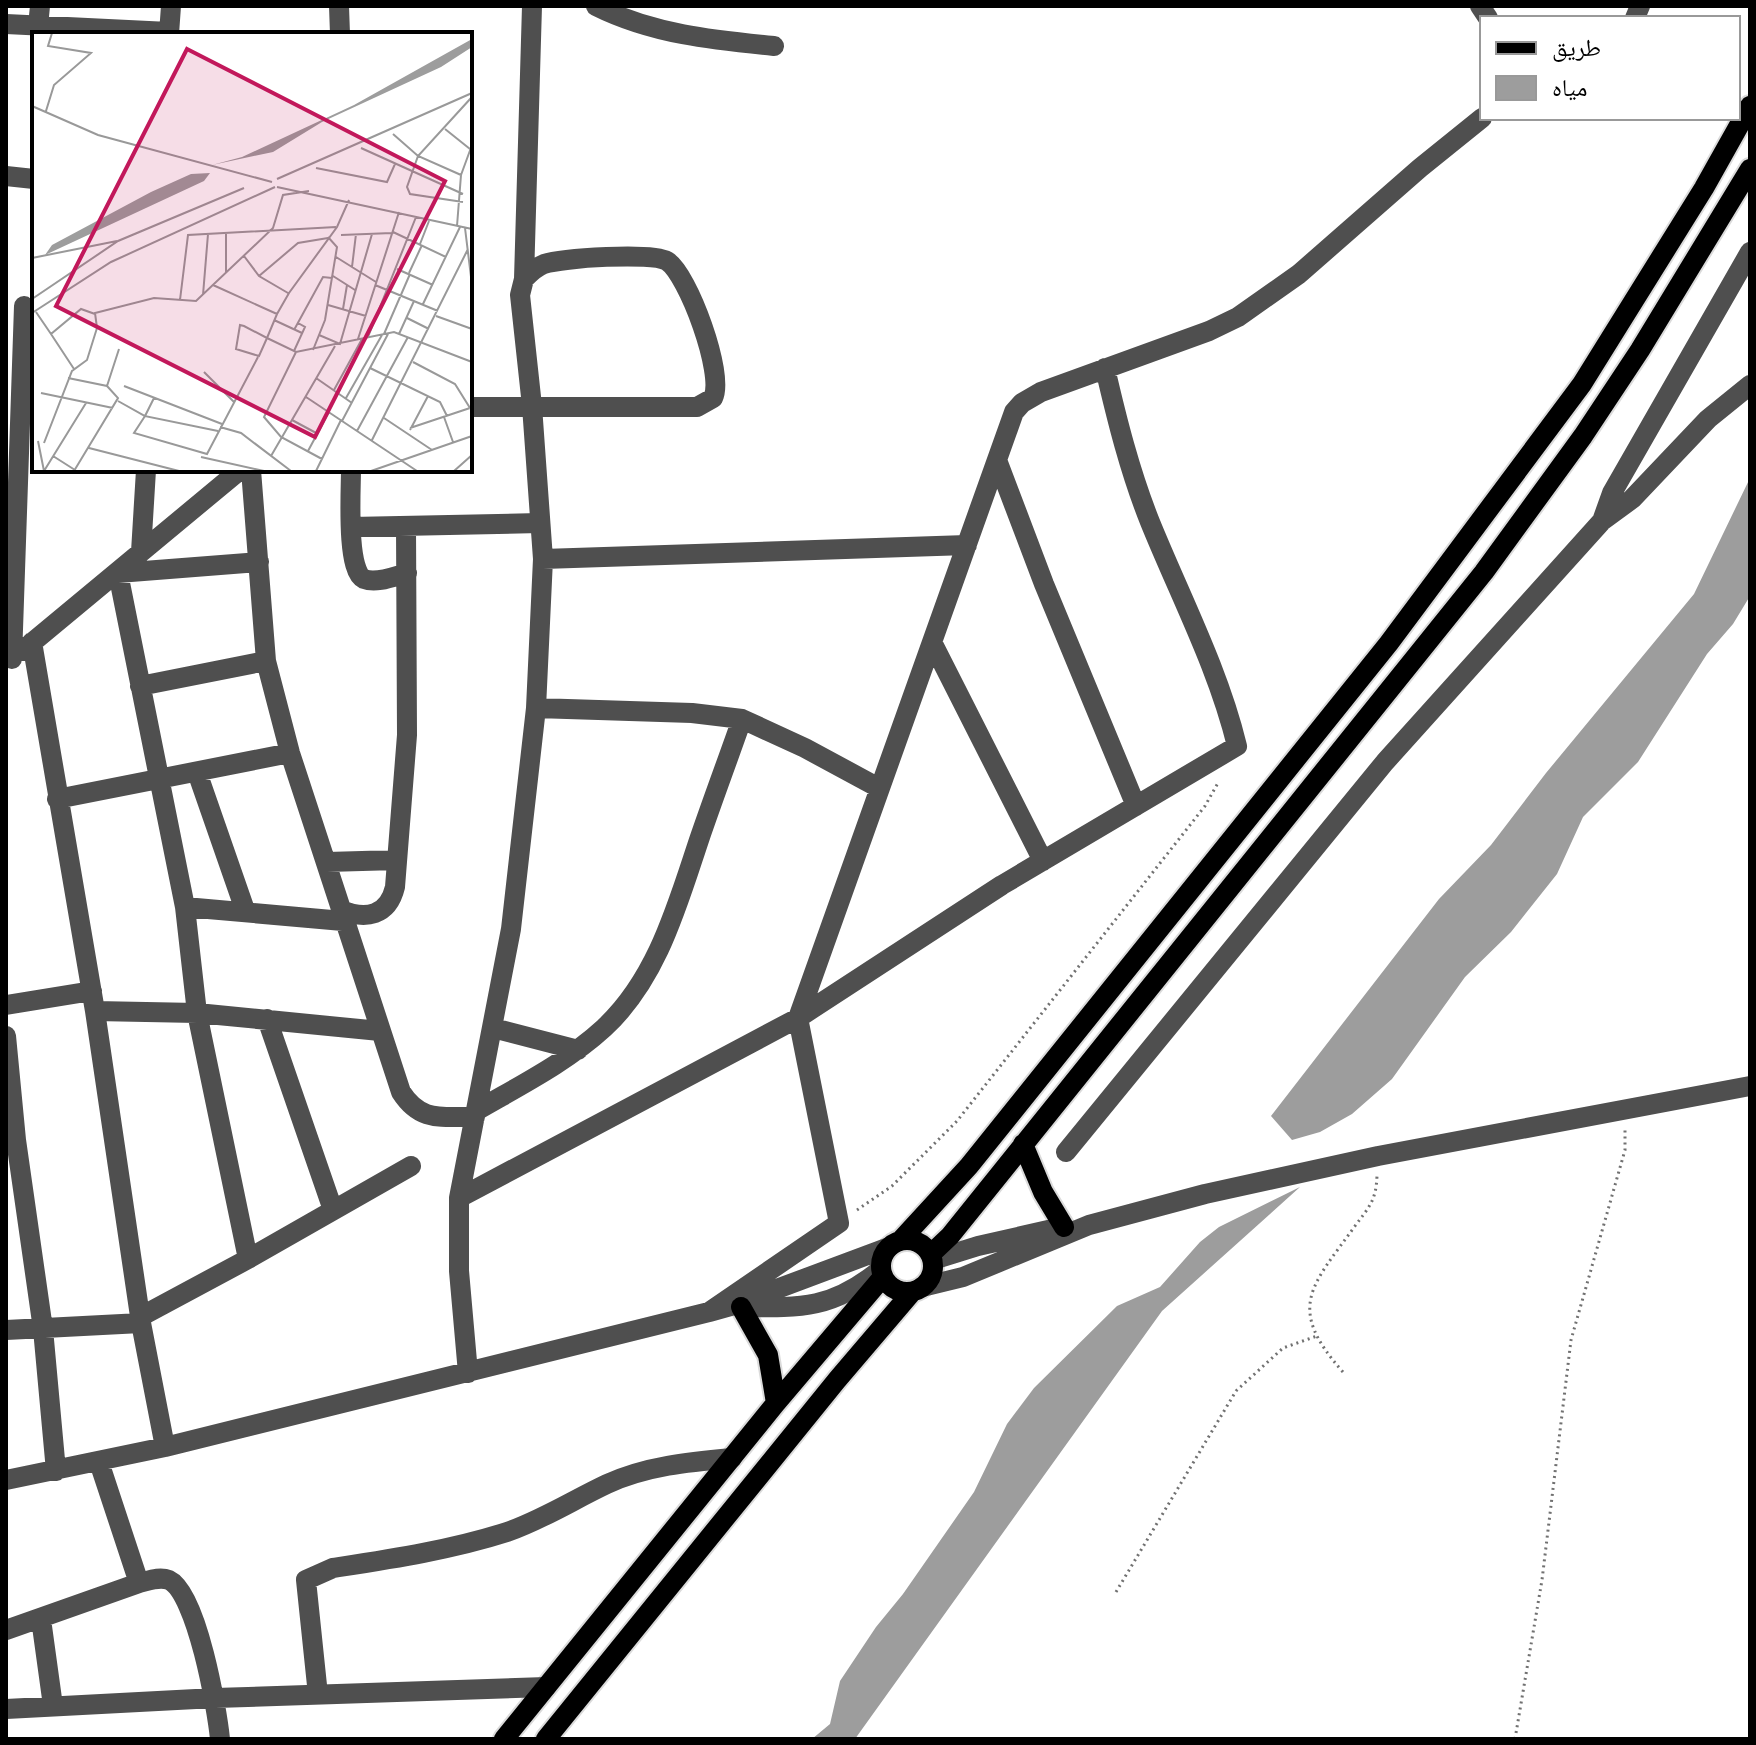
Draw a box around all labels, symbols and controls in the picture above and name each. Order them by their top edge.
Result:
legend [1480,16,1740,120]
inset map [32,32,472,472]
text: طريق [1552,34,1601,62]
text: مياه [1552,74,1587,102]

